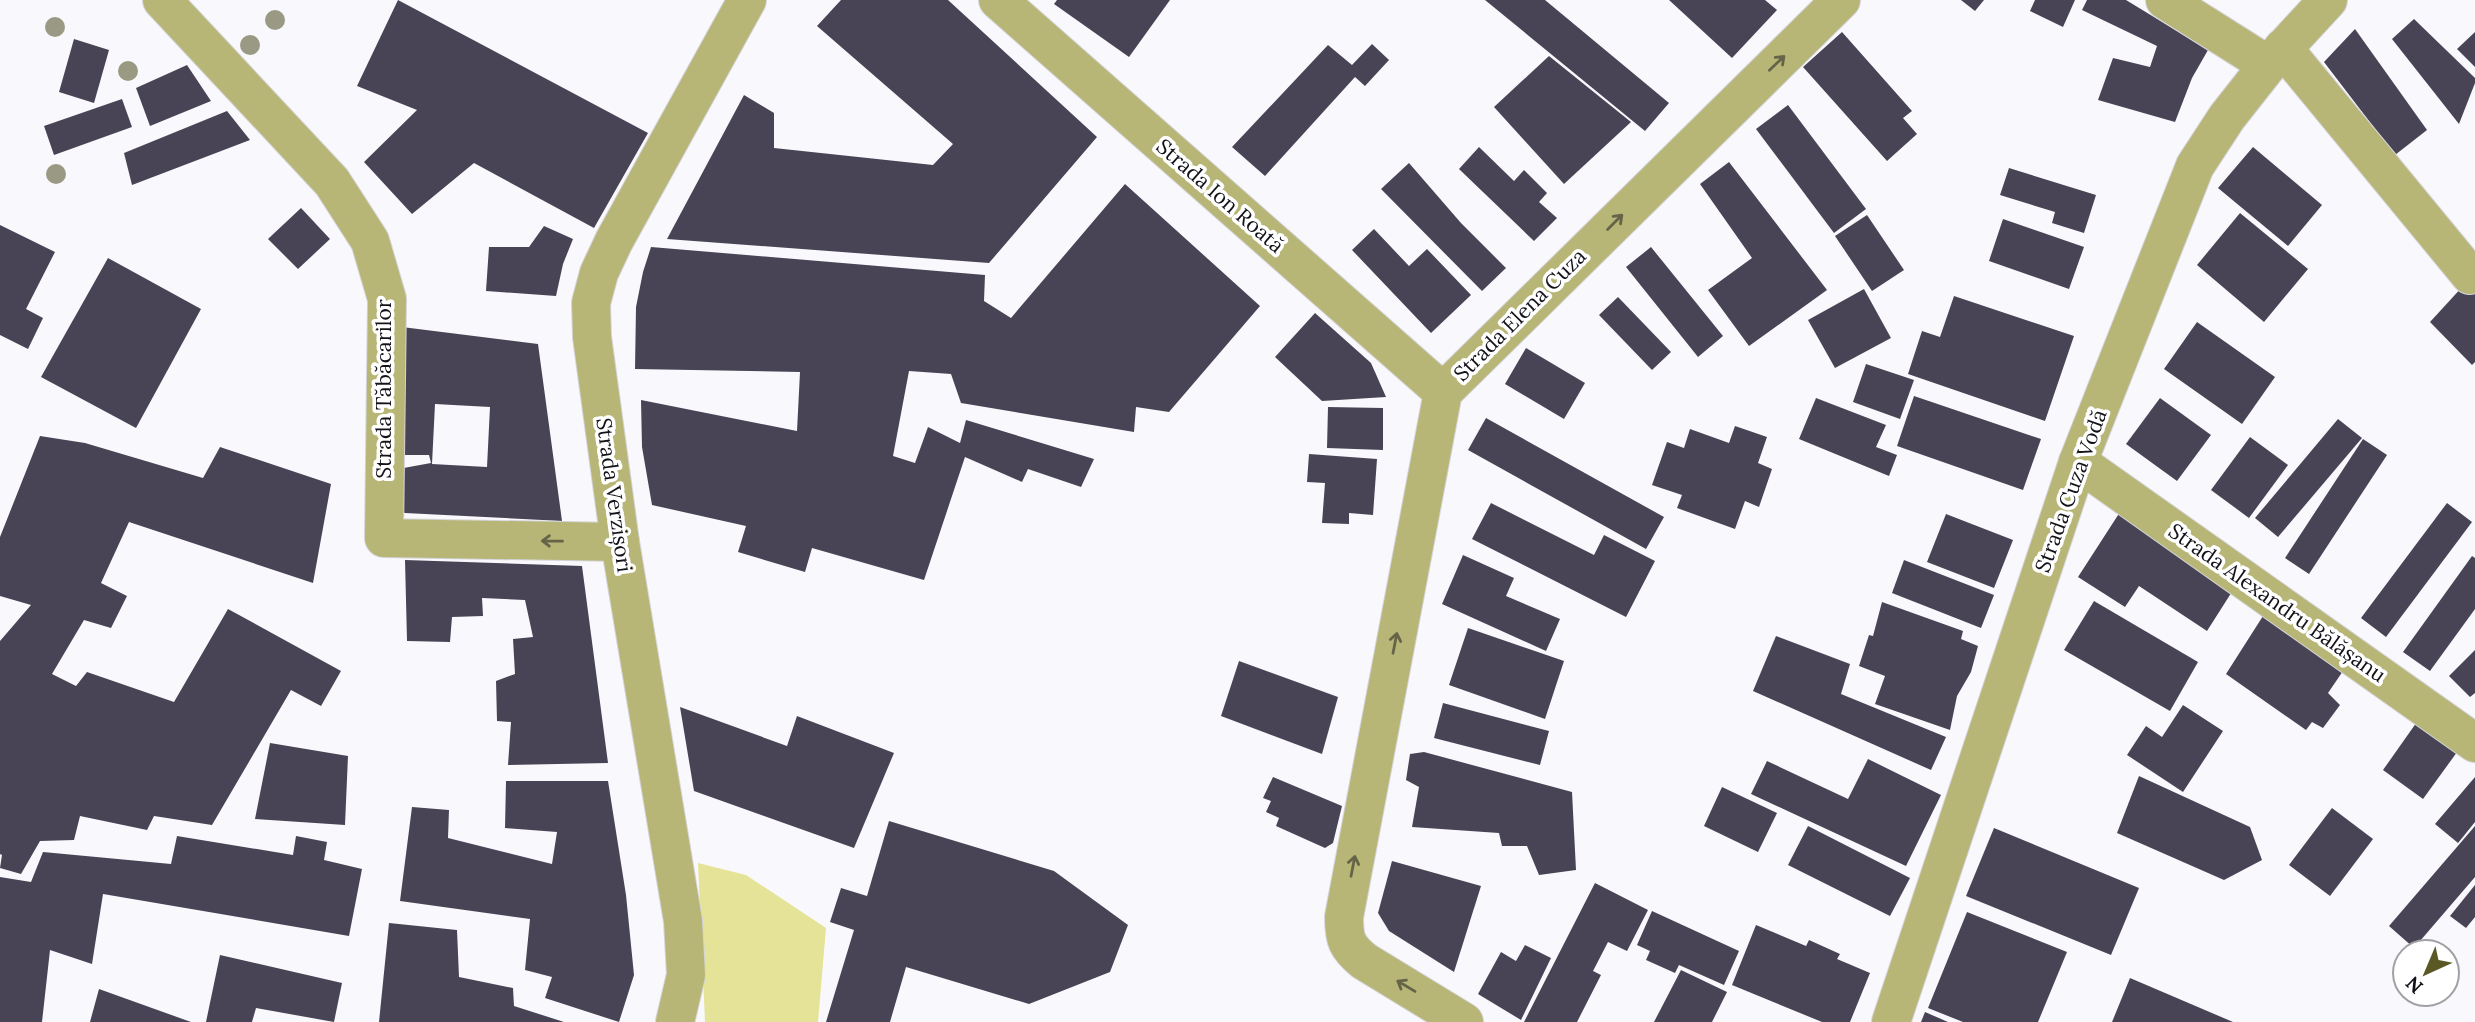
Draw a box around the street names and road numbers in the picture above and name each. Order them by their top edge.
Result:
street label: Strada Ion Roată [1151,133,1290,259]
street label: Strada Elena Cuza [1448,243,1592,387]
street label: Strada Tăbăcarilor [370,299,397,479]
street label: Strada Cuza Vodă [2029,405,2113,576]
street label: Strada Verzișori [590,416,639,574]
street label: Strada Alexandru Bălășanu [2163,517,2391,688]

